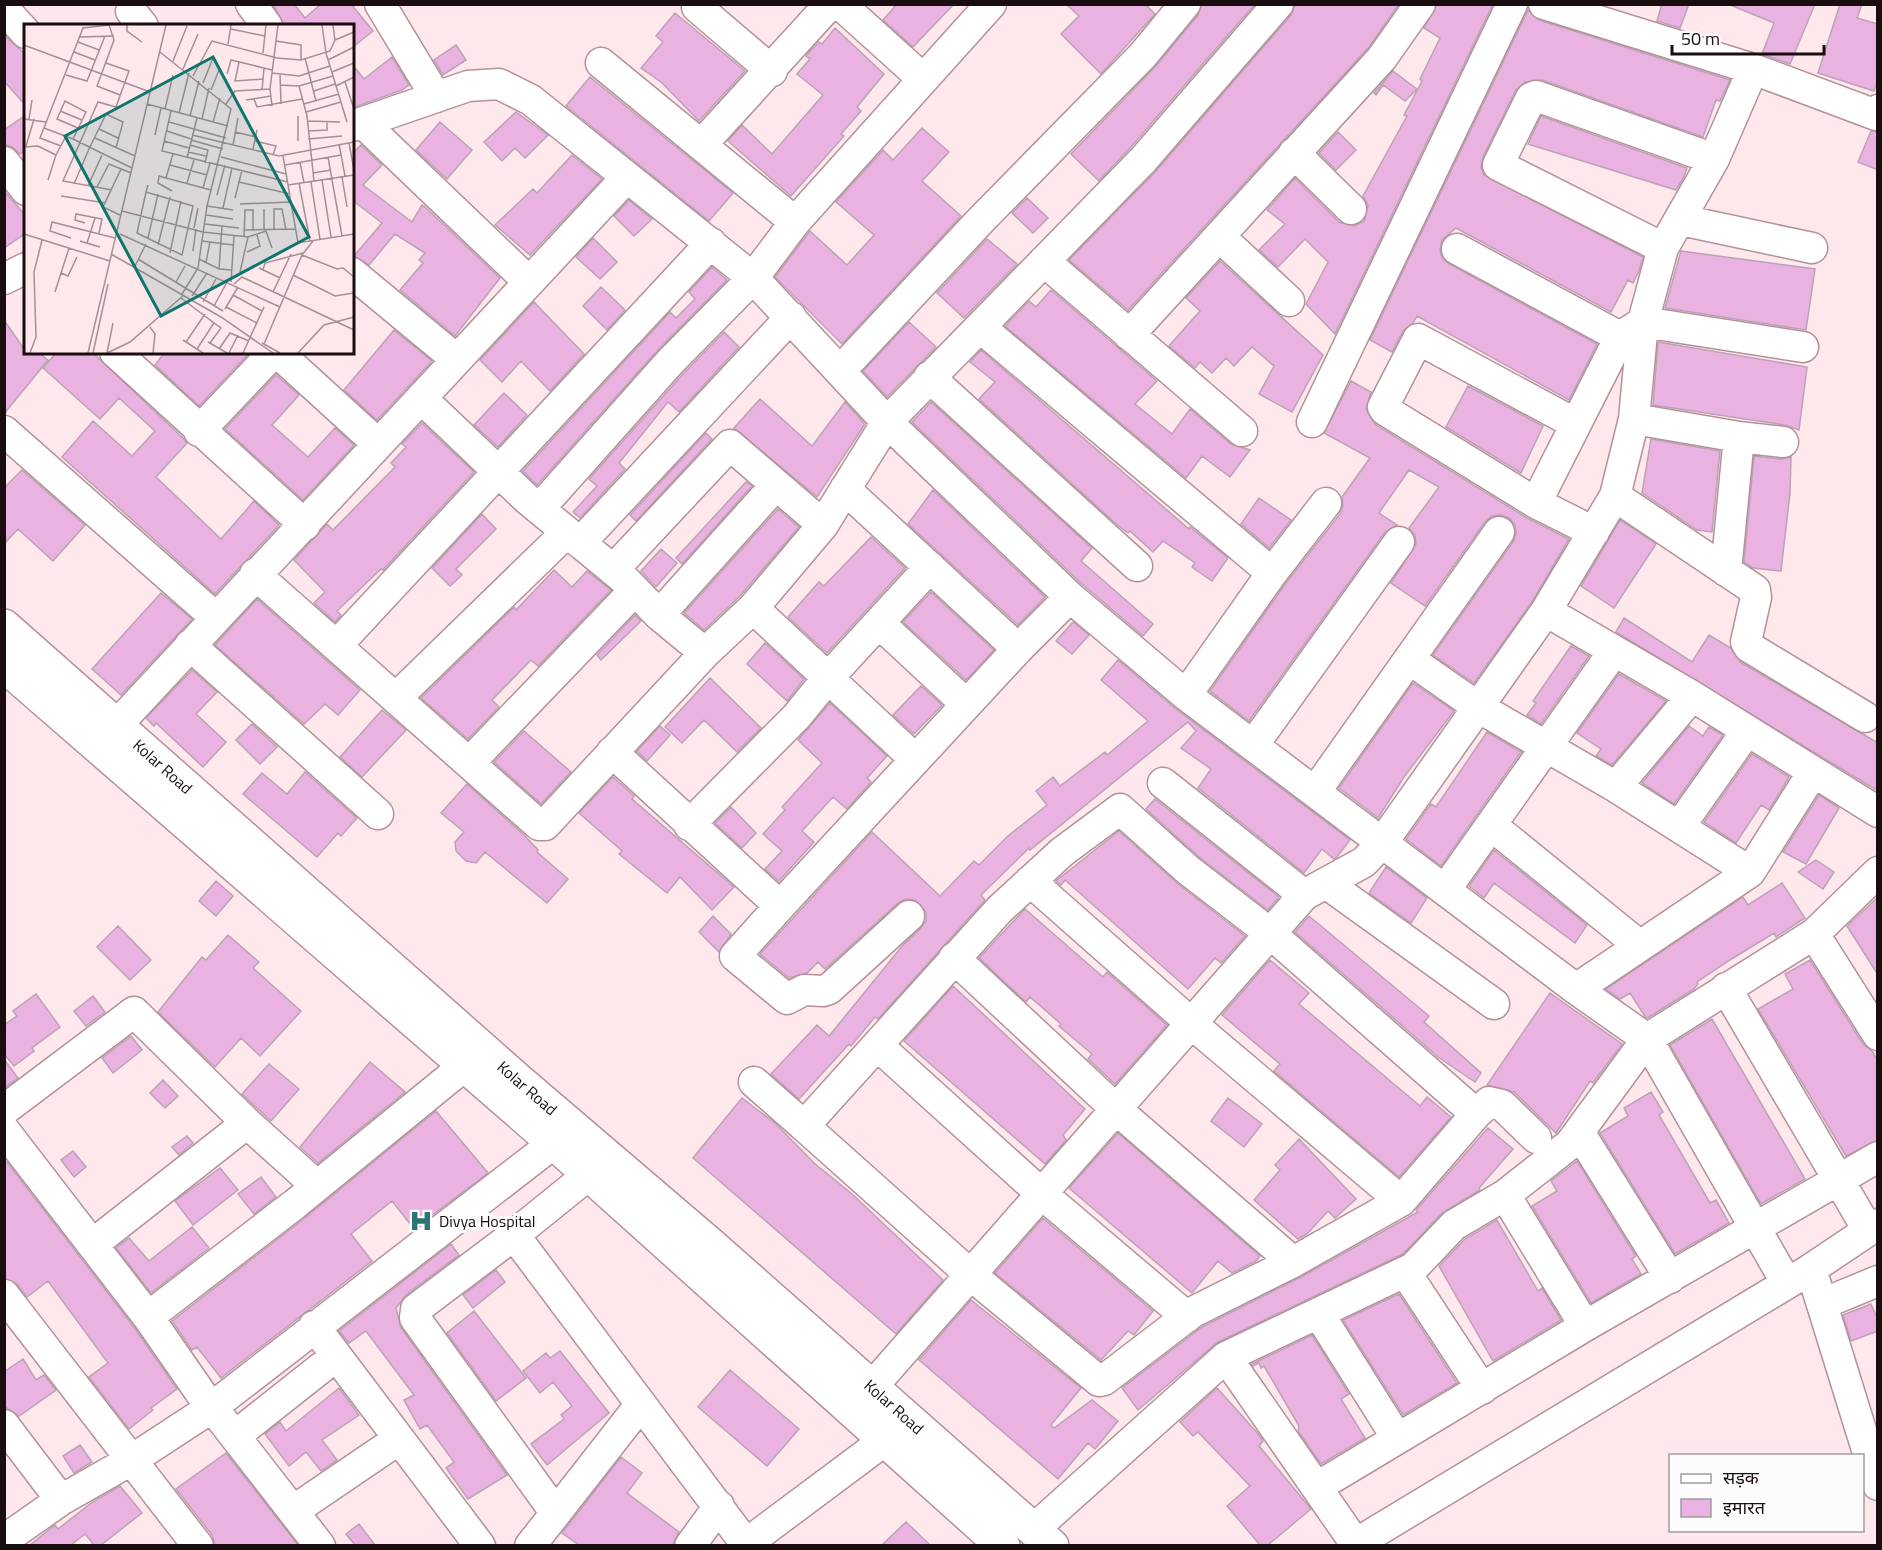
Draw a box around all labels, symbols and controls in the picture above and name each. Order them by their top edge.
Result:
scale bar [1672,18,1824,56]
inset map [24,24,354,354]
text: 50 m [1681,25,1720,52]
street label: Kolar Road [128,733,198,799]
street label: Kolar Road [492,1055,563,1121]
hospital icon: Divya Hospital [408,1208,434,1234]
place label: Divya Hospital [439,1209,536,1233]
street label: Kolar Road [859,1374,929,1440]
legend [1669,1454,1864,1532]
text: सड़क [1723,1464,1760,1491]
text: इमारत [1723,1494,1766,1521]

